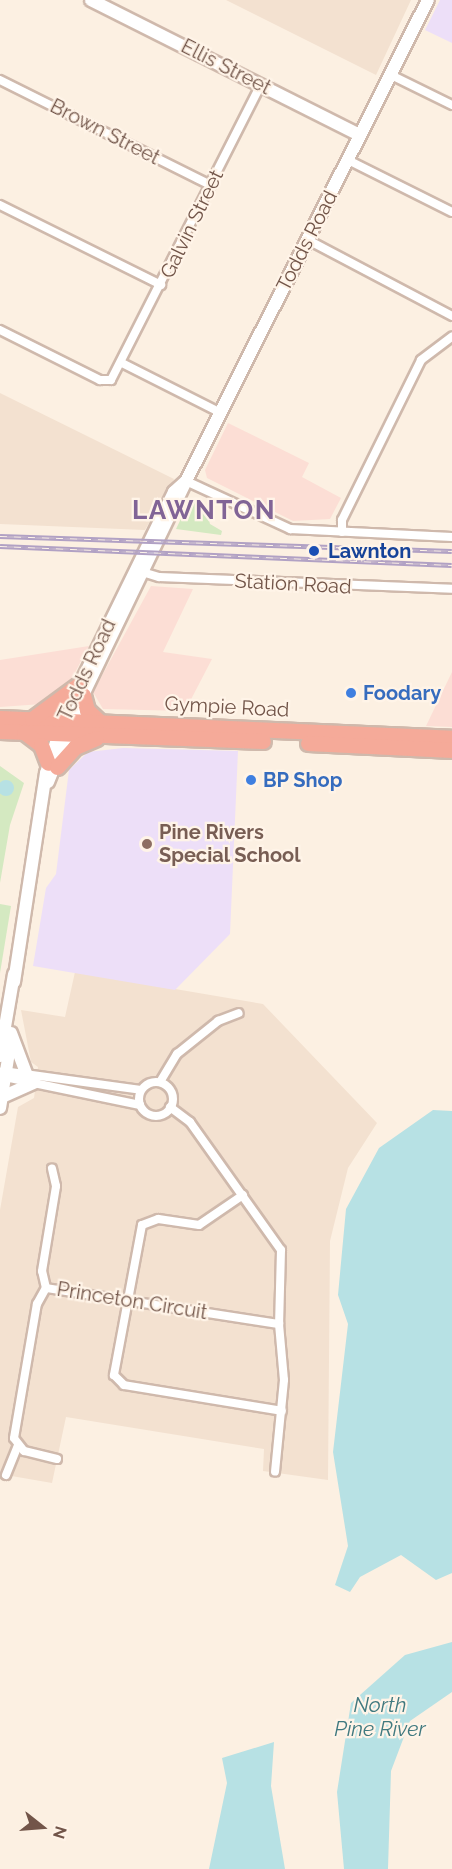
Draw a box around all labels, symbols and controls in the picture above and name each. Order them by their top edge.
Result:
street label: Ellis Street [177,34,275,100]
street label: Brown Street [46,94,164,170]
street label: Galvin Street [155,166,229,282]
street label: Todds Road [271,187,343,295]
district label: LAWNTON [132,495,276,527]
place label: Lawnton [328,539,411,563]
marker: Lawnton [305,542,323,560]
street label: Station Road [234,569,352,599]
street label: Todds Road [53,615,121,725]
place label: Foodary [363,681,441,705]
marker: Foodary [344,686,358,700]
street label: Gympie Road [164,692,290,722]
place label: BP Shop [263,768,343,792]
marker: BP Shop [244,773,258,787]
place label: Pine Rivers Special School [159,820,301,867]
marker: Pine Rivers Special School [140,837,154,851]
street label: Princeton Circuit [55,1277,209,1325]
water label: North Pine River [334,1692,426,1742]
north arrow [12,1797,72,1857]
text: N [49,1824,71,1841]

